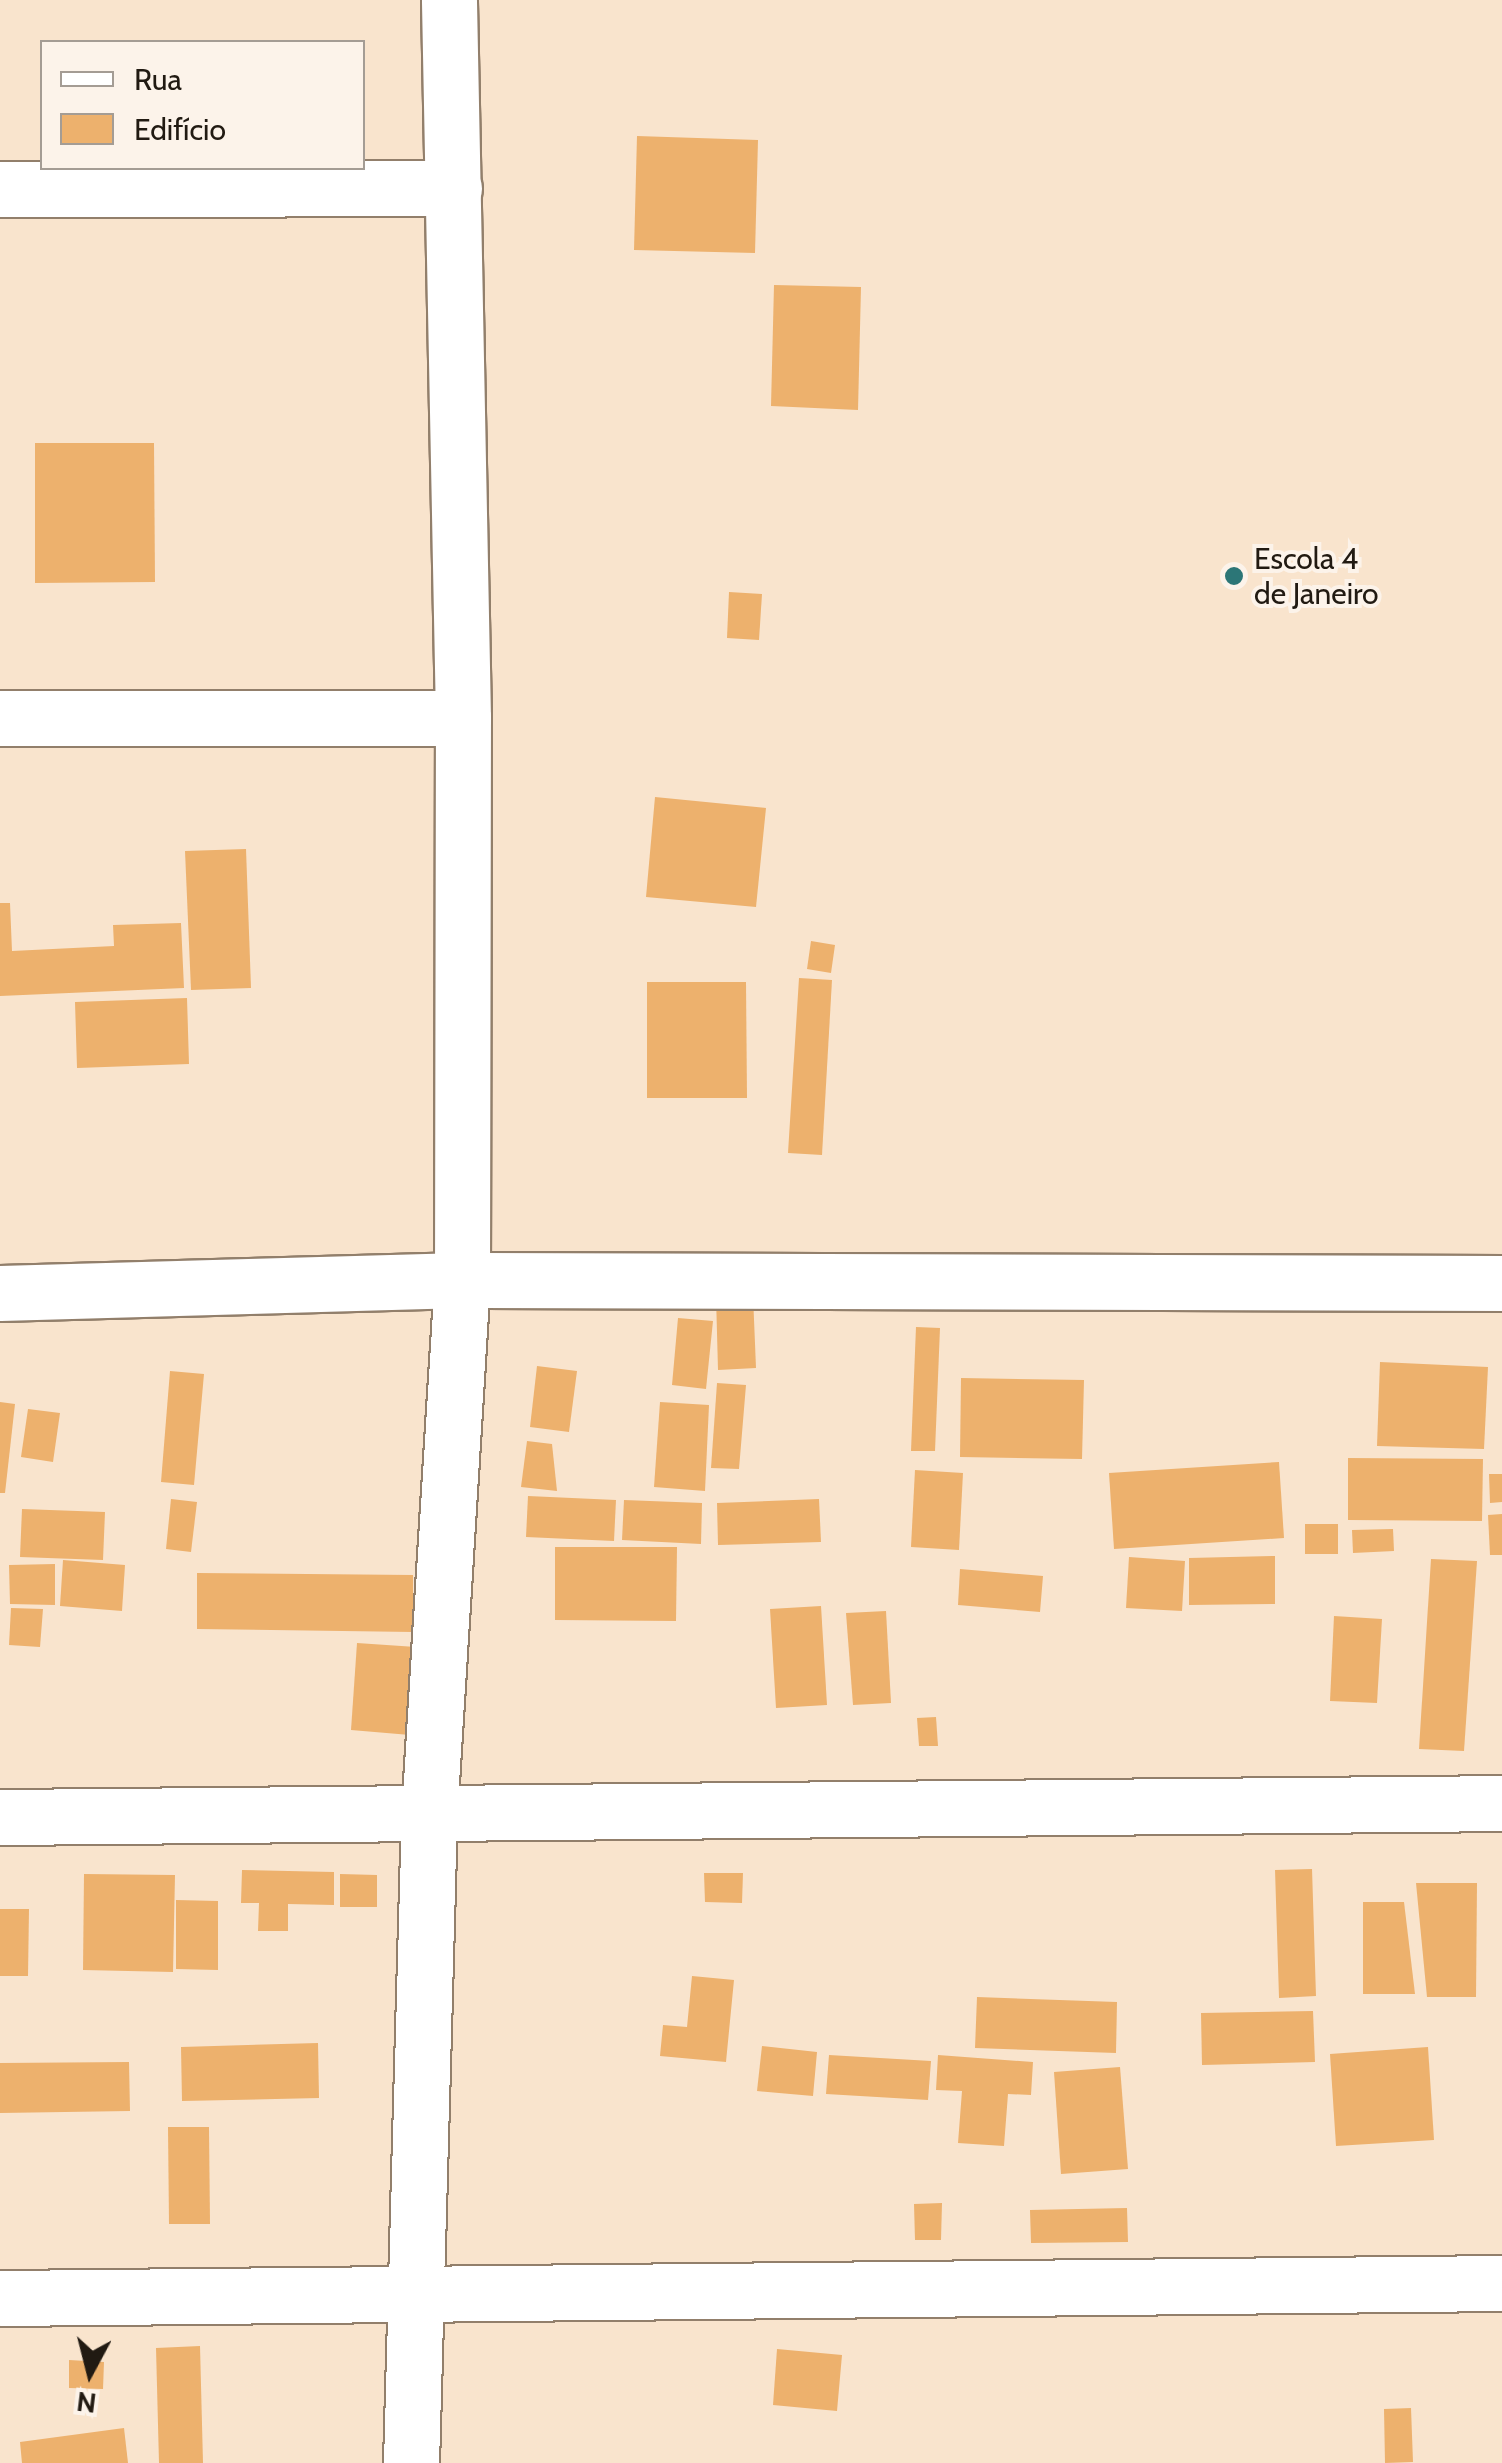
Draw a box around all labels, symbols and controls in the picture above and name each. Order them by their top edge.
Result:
legend [40,40,365,170]
text: Rua [134,61,182,98]
text: Edifício [134,111,226,148]
place label: Escola 4 de Janeiro [1254,541,1379,612]
marker: Escola 4 de Janeiro [1223,565,1245,587]
north arrow [40,2323,140,2423]
text: N [74,2385,98,2421]

